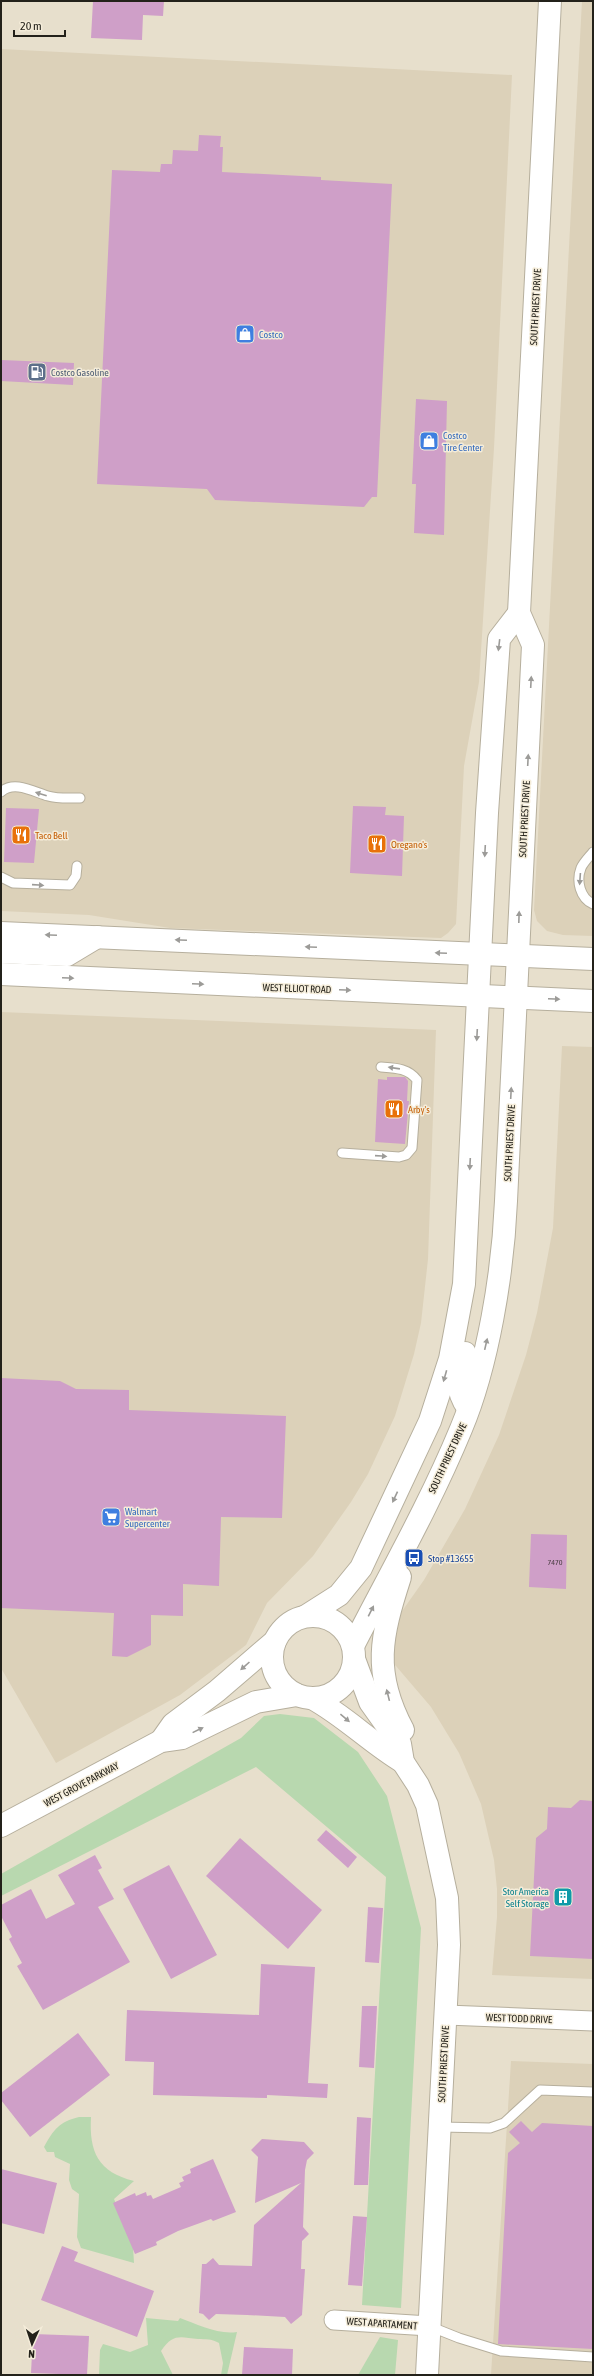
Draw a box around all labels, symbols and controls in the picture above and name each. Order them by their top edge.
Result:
scale bar [14,12,65,38]
text: 20 m [20,19,42,33]
street label: SOUTH PRIEST DRIVE [528,268,543,346]
shop icon: Costco [234,323,256,345]
place label: Costco [259,329,283,340]
fuel station icon: Costco Gasoline [26,361,48,383]
place label: Costco Gasoline [51,367,109,378]
shop icon: Costco Tire Center [418,430,440,452]
place label: Costco Tire Center [443,430,484,453]
one-way arrow [496,639,502,651]
one-way arrow [528,676,535,688]
one-way arrow [524,754,531,766]
street label: SOUTH PRIEST DRIVE [517,780,532,858]
one-way arrow [35,791,47,797]
restaurant icon: Taco Bell [10,824,32,846]
place label: Taco Bell [35,830,68,841]
restaurant icon: Oregano's [366,833,388,855]
place label: Oregano's [391,839,428,850]
one-way arrow [482,845,489,857]
one-way arrow [577,873,584,885]
one-way arrow [32,881,44,888]
one-way arrow [516,910,522,923]
one-way arrow [44,932,57,938]
one-way arrow [175,937,187,944]
one-way arrow [305,943,317,950]
one-way arrow [435,949,447,956]
one-way arrow [62,974,74,981]
one-way arrow [192,981,205,987]
street label: WEST ELLIOT ROAD [262,982,332,995]
one-way arrow [339,987,351,994]
one-way arrow [548,996,561,1002]
one-way arrow [474,1029,481,1041]
one-way arrow [388,1065,400,1071]
one-way arrow [508,1087,515,1099]
restaurant icon: Arby's [383,1098,405,1120]
place label: Arby's [408,1104,430,1115]
street label: SOUTH PRIEST DRIVE [502,1104,517,1182]
one-way arrow [375,1152,387,1159]
one-way arrow [467,1158,474,1170]
one-way arrow [483,1338,489,1350]
one-way arrow [442,1371,448,1383]
street label: SOUTH PRIEST DRIVE [426,1421,469,1495]
one-way arrow [392,1491,398,1502]
supermarket icon: Walmart Supercenter [100,1506,122,1528]
place label: Walmart Supercenter [125,1506,171,1529]
bus stop icon: Stop #13655 [403,1547,425,1569]
place label: Stop #13655 [428,1553,474,1564]
house number: 7470 [547,1558,563,1567]
one-way arrow [368,1605,374,1617]
one-way arrow [240,1661,249,1670]
one-way arrow [385,1689,391,1701]
one-way arrow [339,1714,350,1723]
one-way arrow [192,1727,203,1733]
street label: WEST GROVE PARKWAY [42,1760,121,1809]
place label: Stor America Self Storage [503,1886,549,1909]
building icon: Stor America Self Storage [552,1886,574,1908]
street label: WEST TODD DRIVE [486,2012,553,2025]
street label: SOUTH PRIEST DRIVE [436,2025,451,2103]
street label: WEST APARTAMENT [346,2316,418,2332]
north arrow [12,2324,52,2364]
text: N [28,2348,35,2360]

